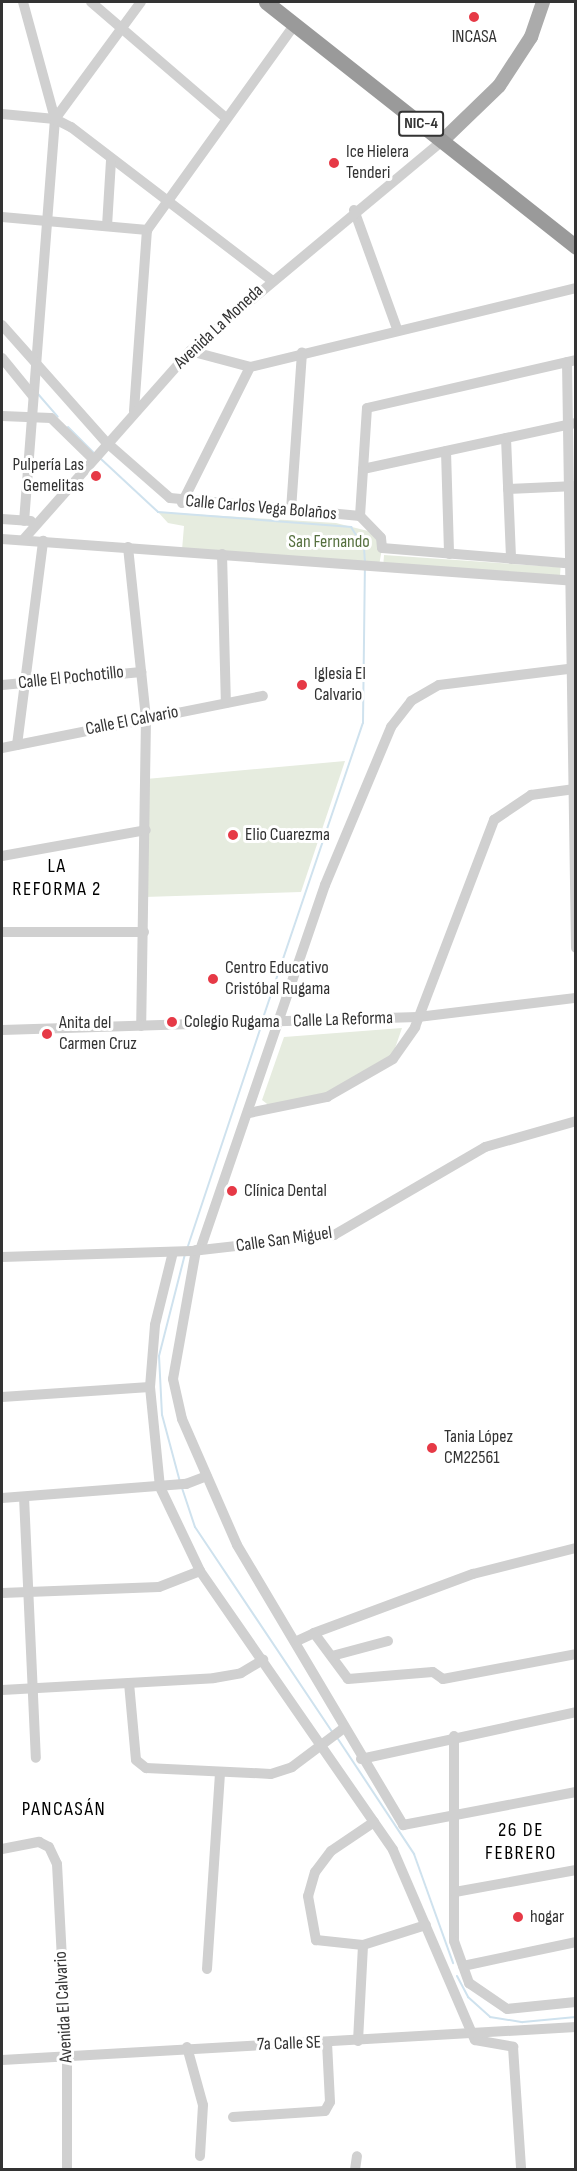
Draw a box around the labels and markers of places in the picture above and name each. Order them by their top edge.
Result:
marker: INCASA [467,10,481,24]
place label: INCASA [452,26,496,48]
place label: Ice Hielera Tenderi [346,142,409,184]
marker: Ice Hielera Tenderi [327,156,341,170]
place label: Pulpería Las Gemelitas [12,455,84,498]
marker: Pulpería Las Gemelitas [89,469,103,483]
place label: Iglesia El Calvario [314,664,366,706]
marker: Iglesia El Calvario [295,678,309,692]
place label: Elio Cuarezma [245,824,330,846]
marker: Elio Cuarezma [226,828,240,842]
place label: Centro Educativo Cristóbal Rugama [225,958,330,1000]
marker: Centro Educativo Cristóbal Rugama [206,972,220,986]
place label: Colegio Rugama [184,1011,280,1033]
place label: Anita del Carmen Cruz [59,1013,137,1056]
marker: Colegio Rugama [165,1015,179,1029]
marker: Anita del Carmen Cruz [40,1027,54,1041]
place label: Clínica Dental [244,1180,327,1202]
marker: Clínica Dental [225,1184,239,1198]
place label: Tania López CM22561 [444,1427,513,1470]
marker: Tania López CM22561 [425,1441,439,1455]
place label: hogar [530,1906,564,1928]
marker: hogar [511,1910,525,1924]

